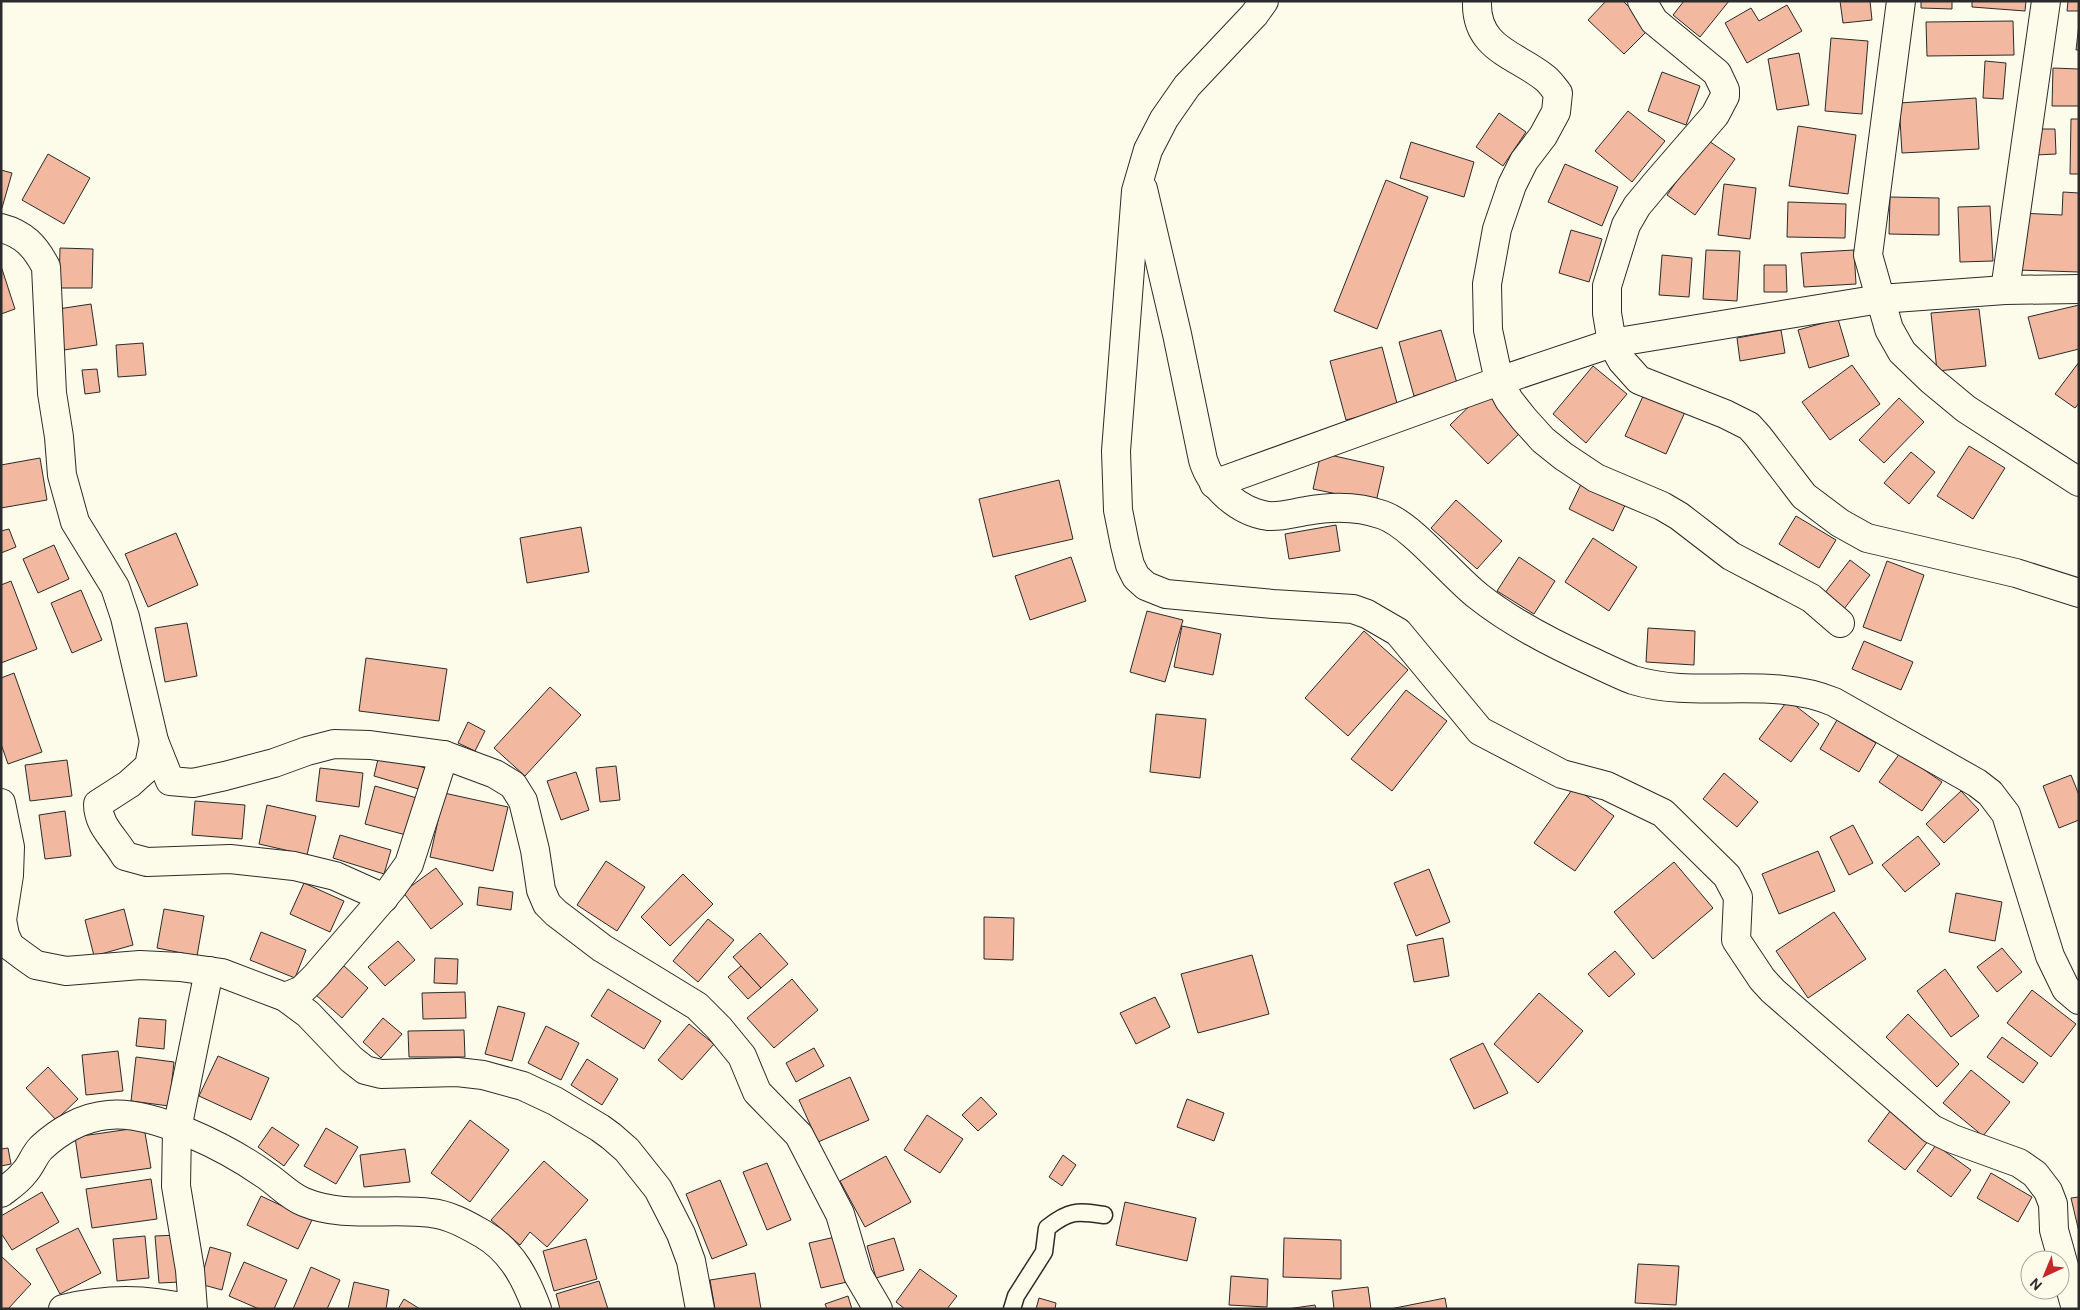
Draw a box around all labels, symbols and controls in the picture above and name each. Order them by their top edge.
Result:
north arrow [2020,1250,2070,1300]
text: N [2026,1274,2046,1294]

